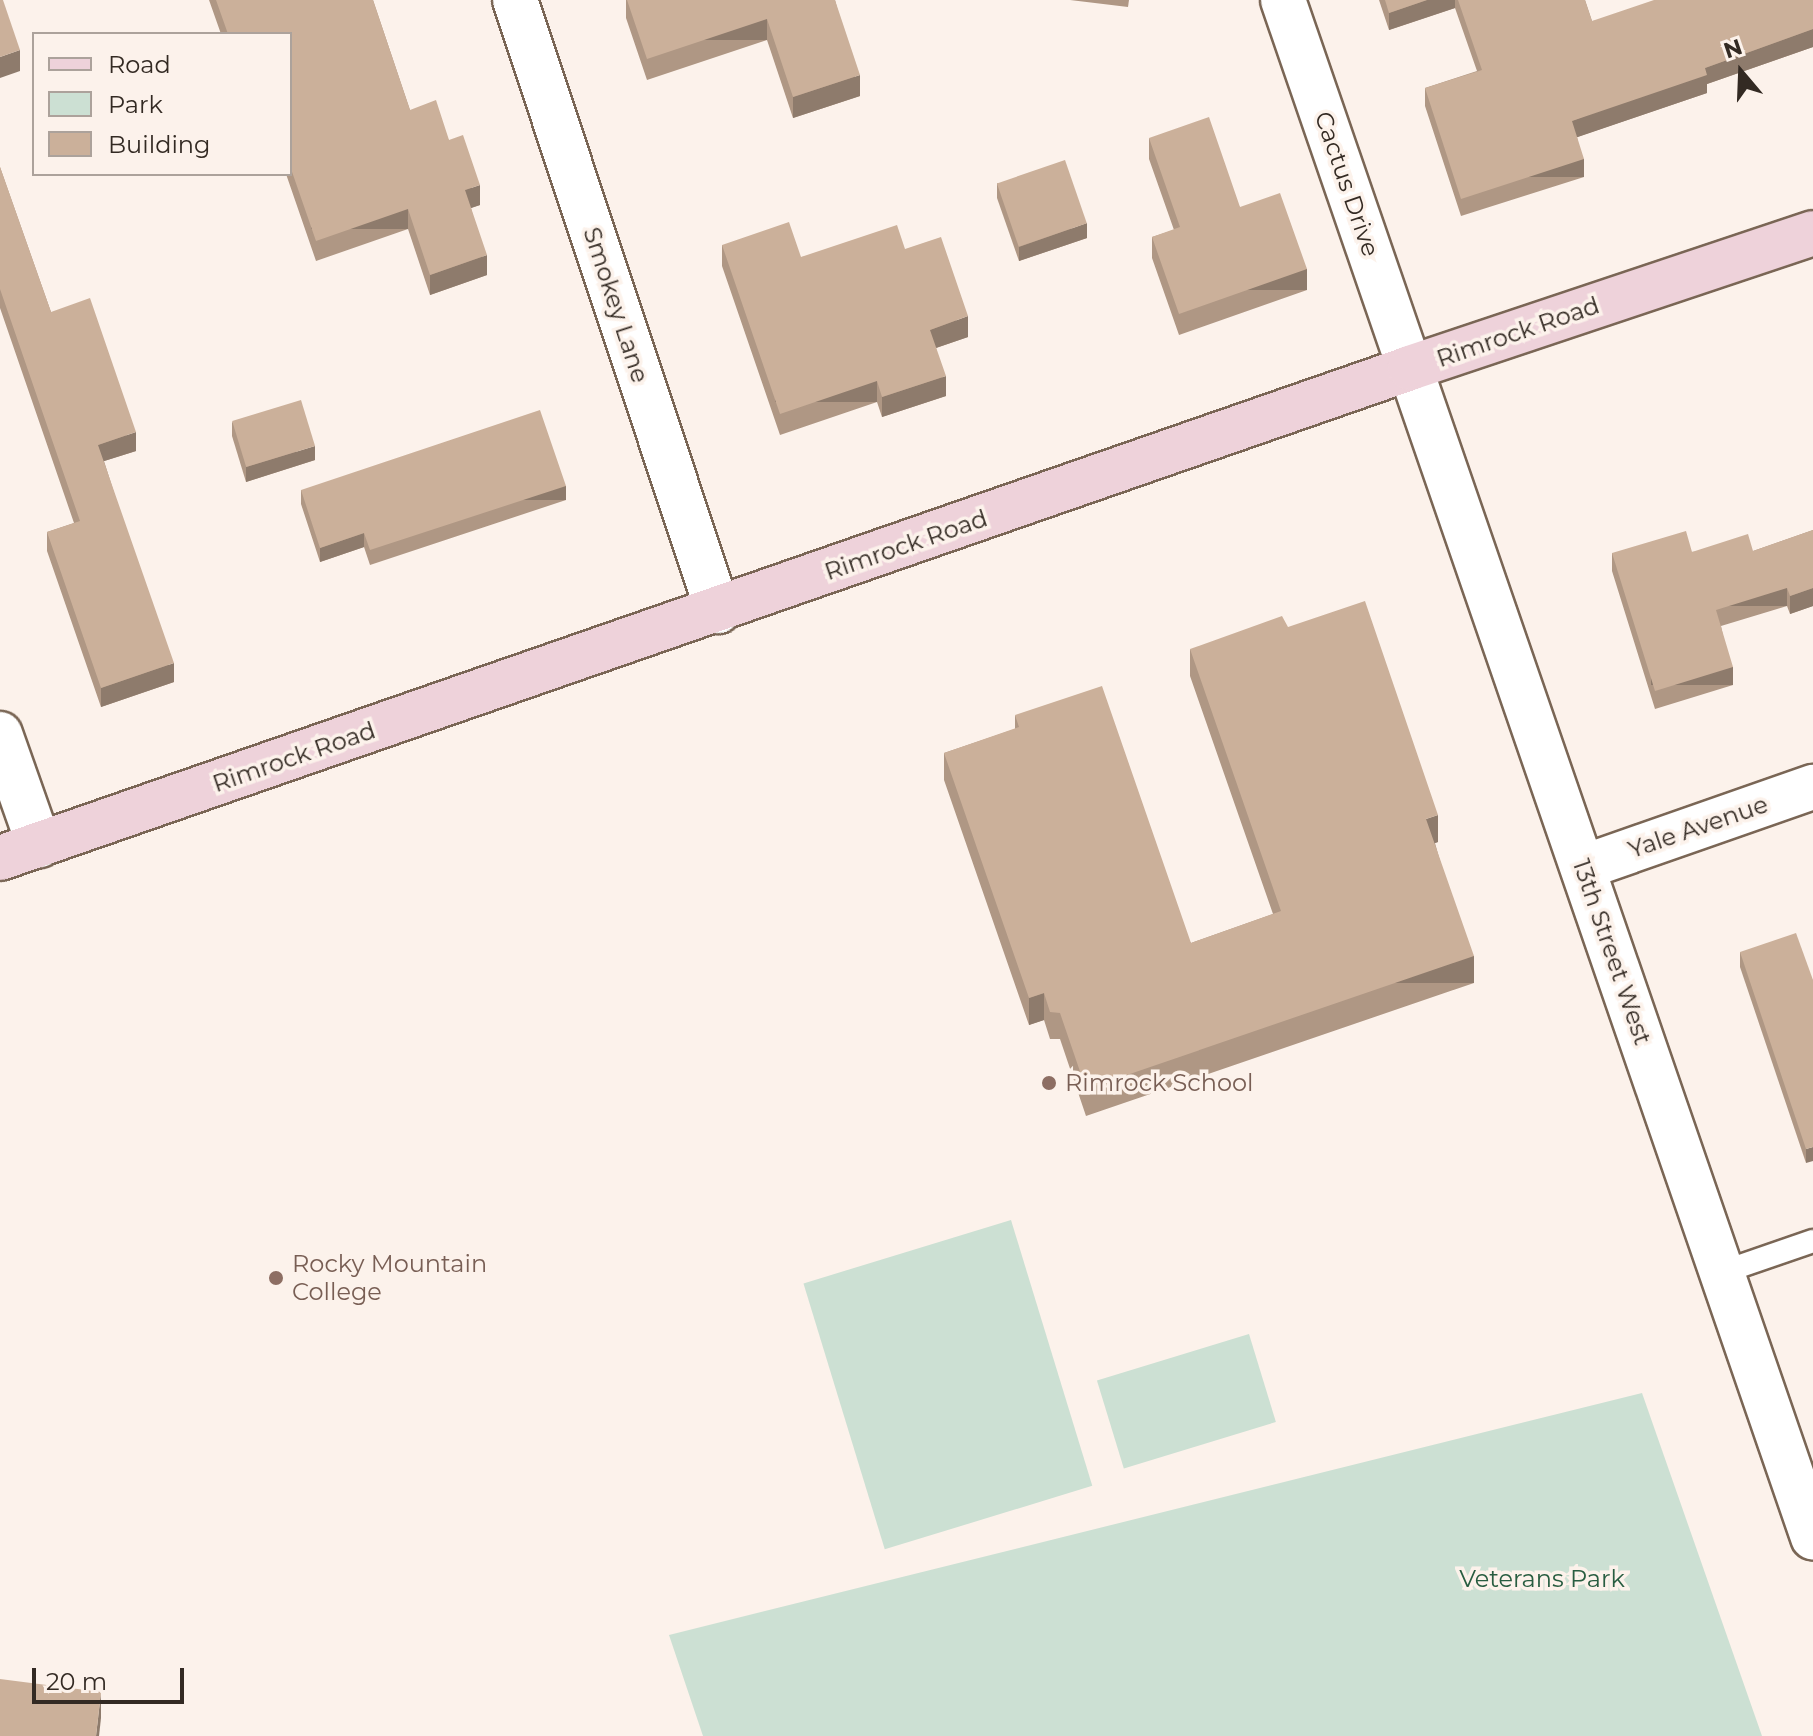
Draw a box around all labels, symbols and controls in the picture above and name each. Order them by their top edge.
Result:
legend [32,32,292,176]
north arrow [1701,32,1781,112]
text: N [1720,33,1746,64]
text: Road [108,50,171,79]
text: Park [108,90,163,119]
street label: Cactus Drive [1309,108,1385,260]
text: Building [108,130,211,159]
street label: Smokey Lane [577,224,655,386]
street label: Rimrock Road [1433,291,1603,373]
street label: Rimrock Road [821,504,991,586]
street label: Rimrock Road [209,716,379,798]
street label: Yale Avenue [1624,790,1772,864]
street label: 13th Street West [1567,855,1657,1049]
place label: Rimrock School [1065,1069,1253,1097]
marker: Rimrock School [1040,1074,1058,1092]
place label: Rocky Mountain College [292,1250,487,1306]
marker: Rocky Mountain College [267,1269,285,1287]
park label: Veterans Park [1459,1565,1625,1593]
scale bar [36,1652,188,1702]
text: 20 m [46,1667,107,1696]

